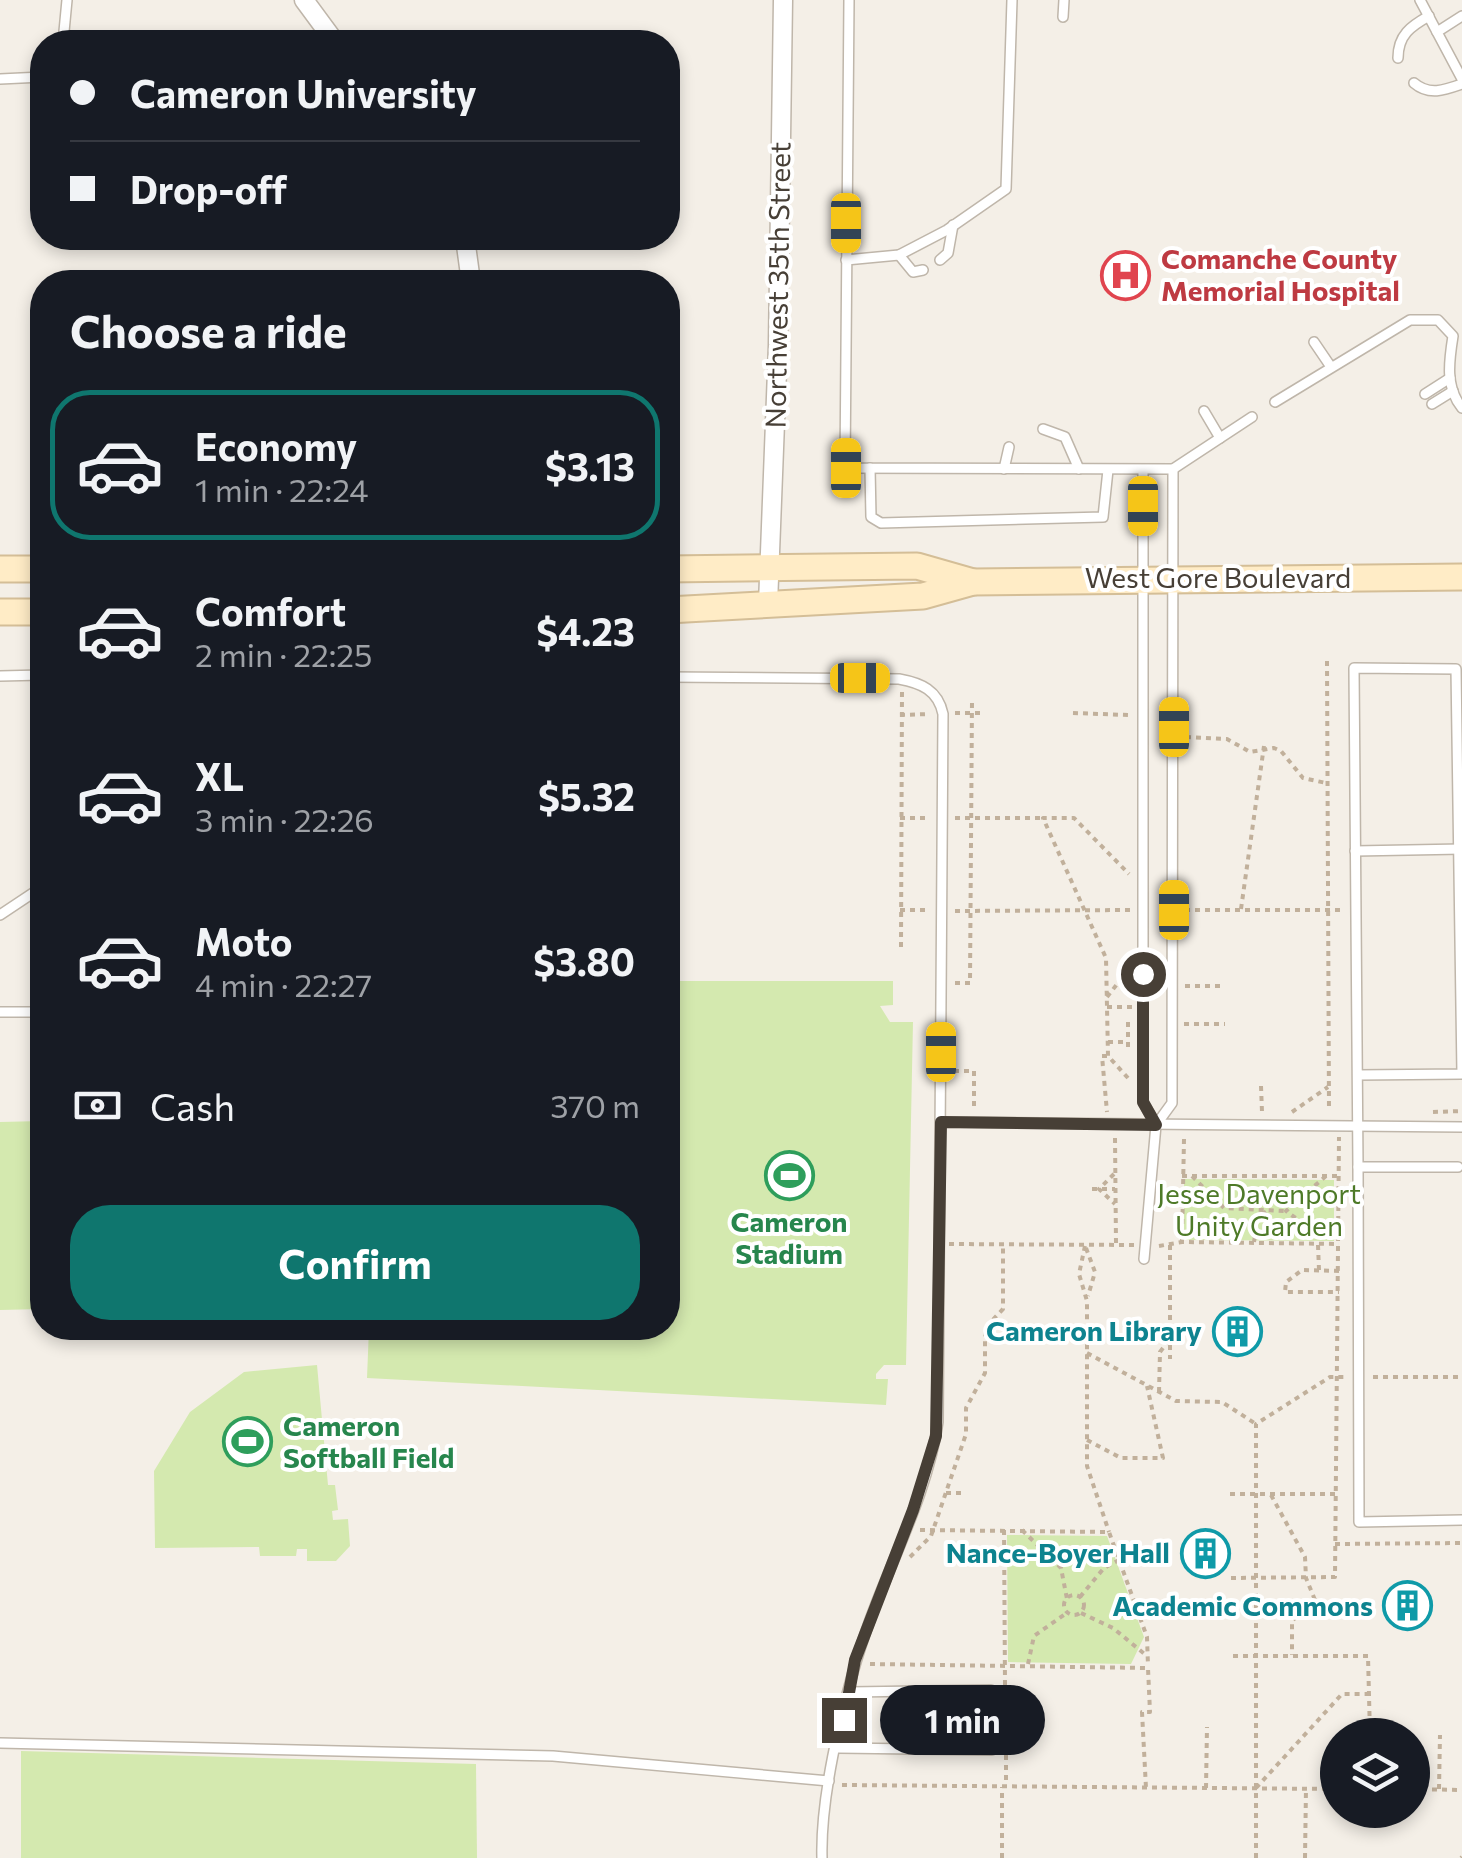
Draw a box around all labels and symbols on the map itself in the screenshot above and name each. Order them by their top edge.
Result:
street label: Northwest 35th Street [758,141,796,429]
car [831,193,861,253]
place label: Comanche County Memorial Hospital [1161,241,1400,307]
hospital icon: Comanche County Memorial Hospital [1100,249,1152,301]
car [831,438,861,498]
car [1128,476,1158,536]
street label: West Gore Boulevard [1085,560,1351,594]
car [830,663,890,693]
car [1159,697,1189,757]
car [1159,880,1189,940]
route start [1121,952,1166,997]
car [926,1022,956,1082]
sports icon: Cameron Stadium [763,1149,815,1201]
park label: Jesse Davenport Unity Garden [1157,1176,1361,1242]
place label: Cameron Stadium [730,1204,848,1270]
building icon: Cameron Library [1211,1305,1263,1357]
place label: Cameron Library [986,1313,1202,1347]
place label: Cameron Softball Field [283,1408,454,1474]
sports icon: Cameron Softball Field [222,1416,274,1468]
building icon: Nance-Boyer Hall [1179,1527,1231,1579]
place label: Nance-Boyer Hall [946,1535,1170,1569]
building icon: Academic Commons [1382,1580,1434,1632]
place label: Academic Commons [1112,1588,1373,1622]
callout: 1 min [879,1685,1044,1755]
route end [822,1698,867,1743]

